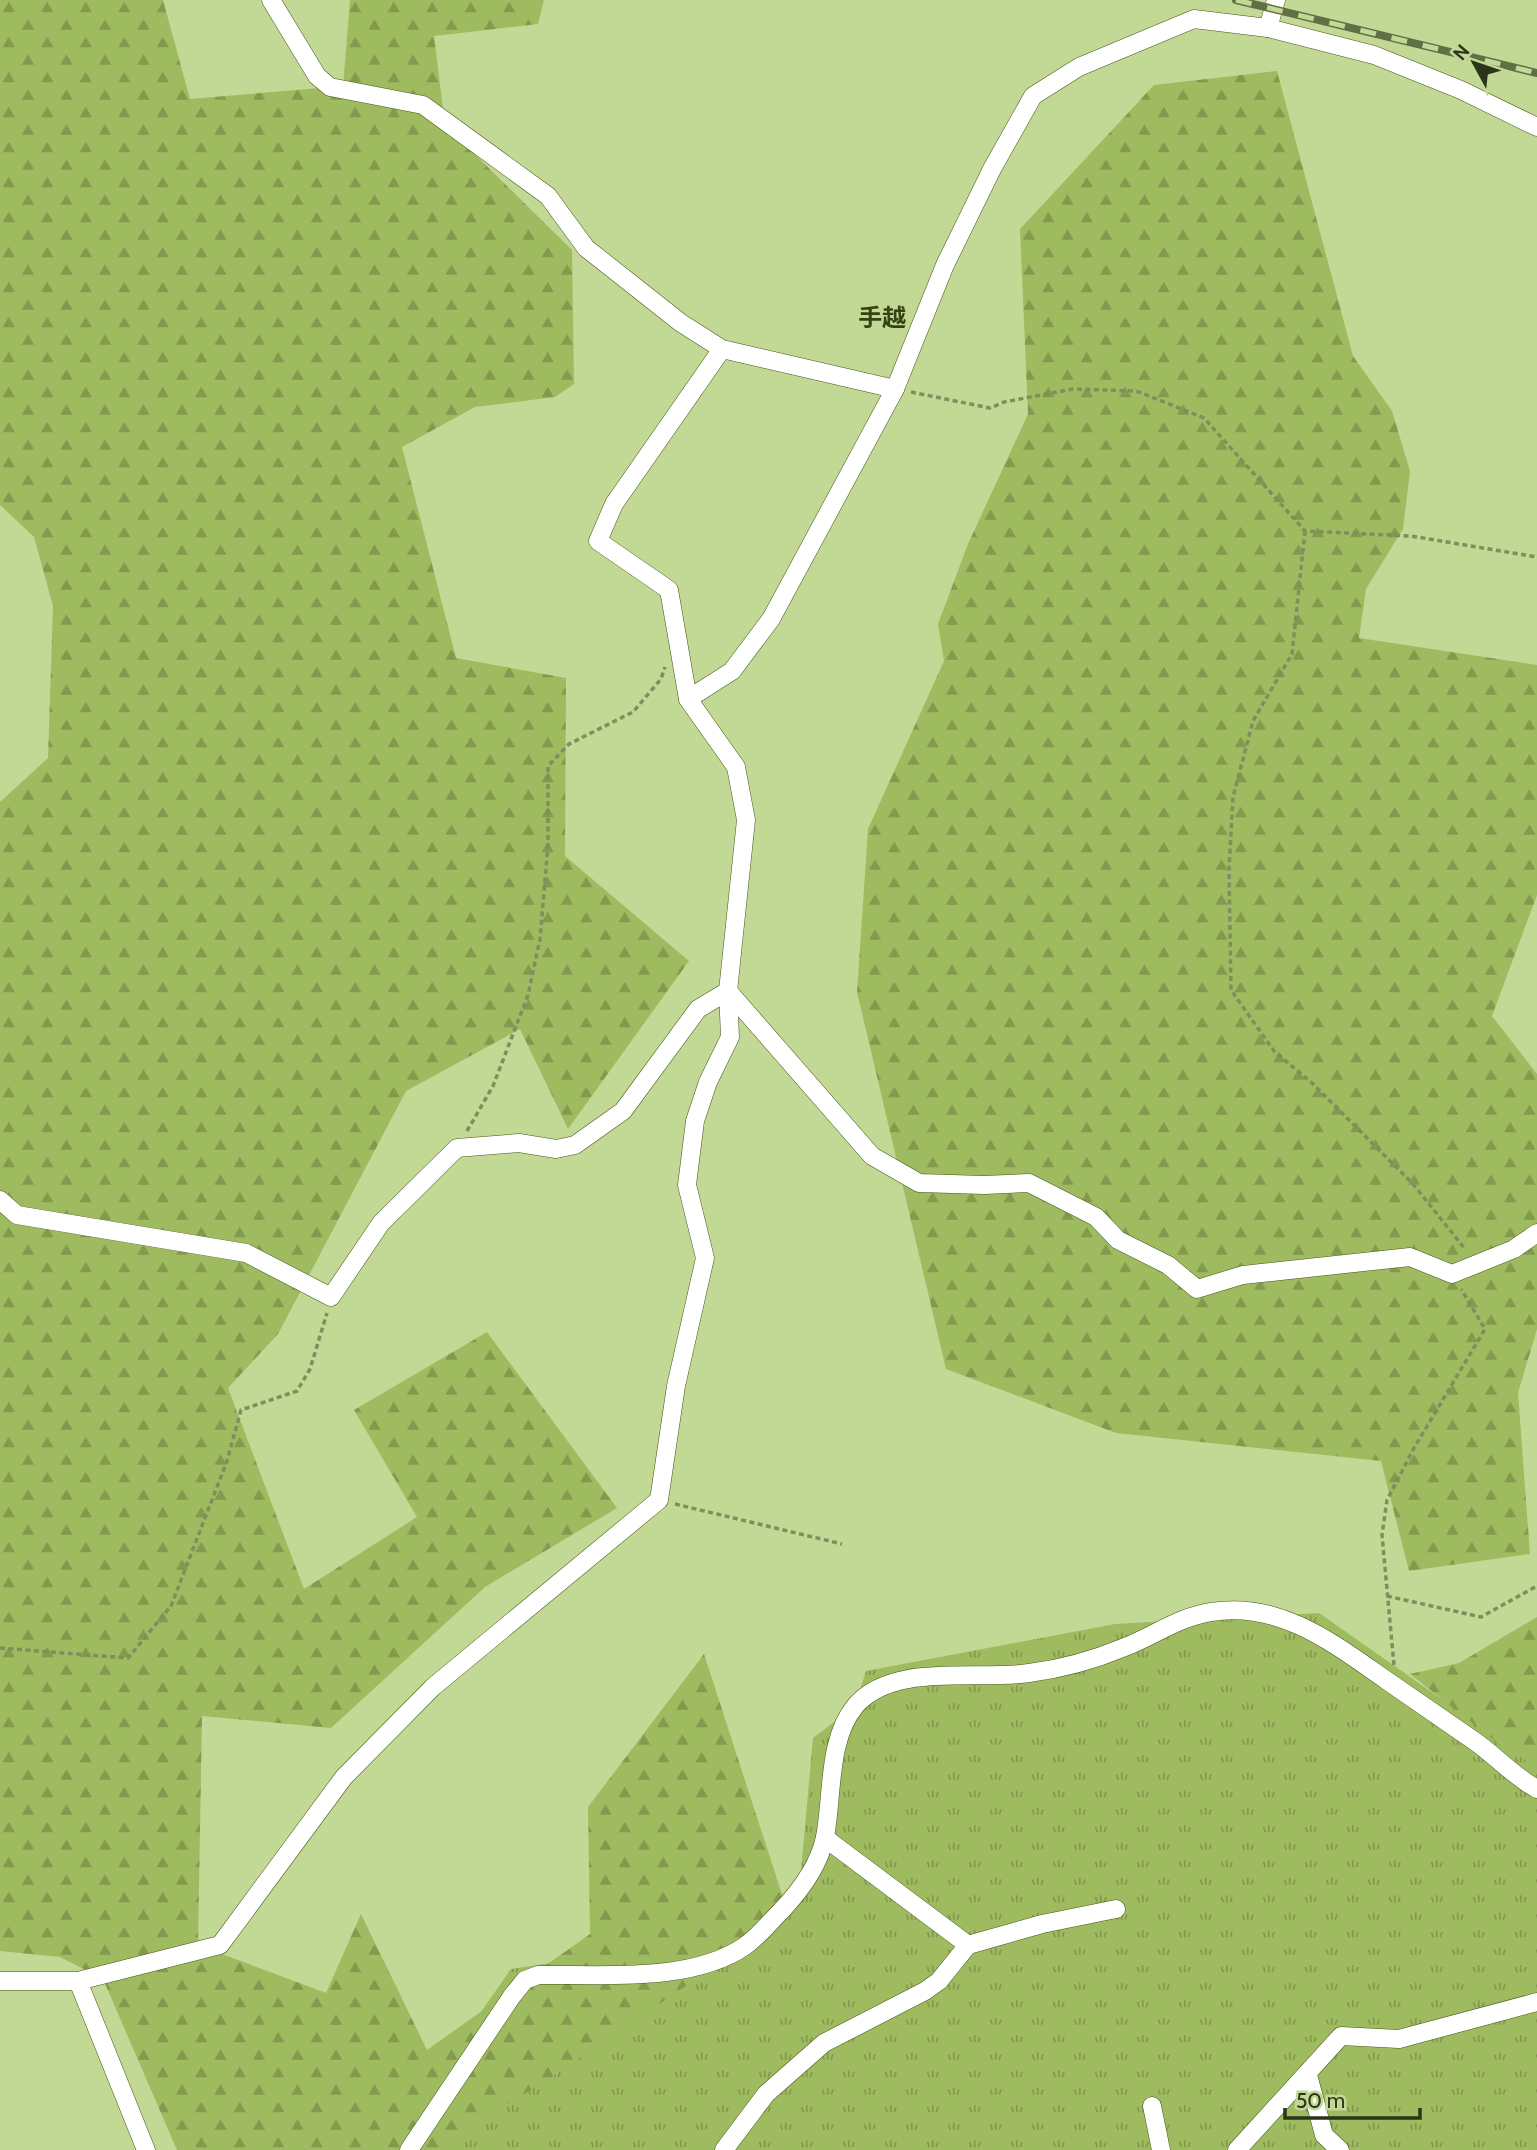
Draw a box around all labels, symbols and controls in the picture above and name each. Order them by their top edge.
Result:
north arrow [1439,28,1509,98]
text: N [1448,40,1474,65]
district label: 手越 [858,303,906,332]
scale bar [1285,2076,1420,2120]
text: 50 m [1296,2088,1345,2113]

